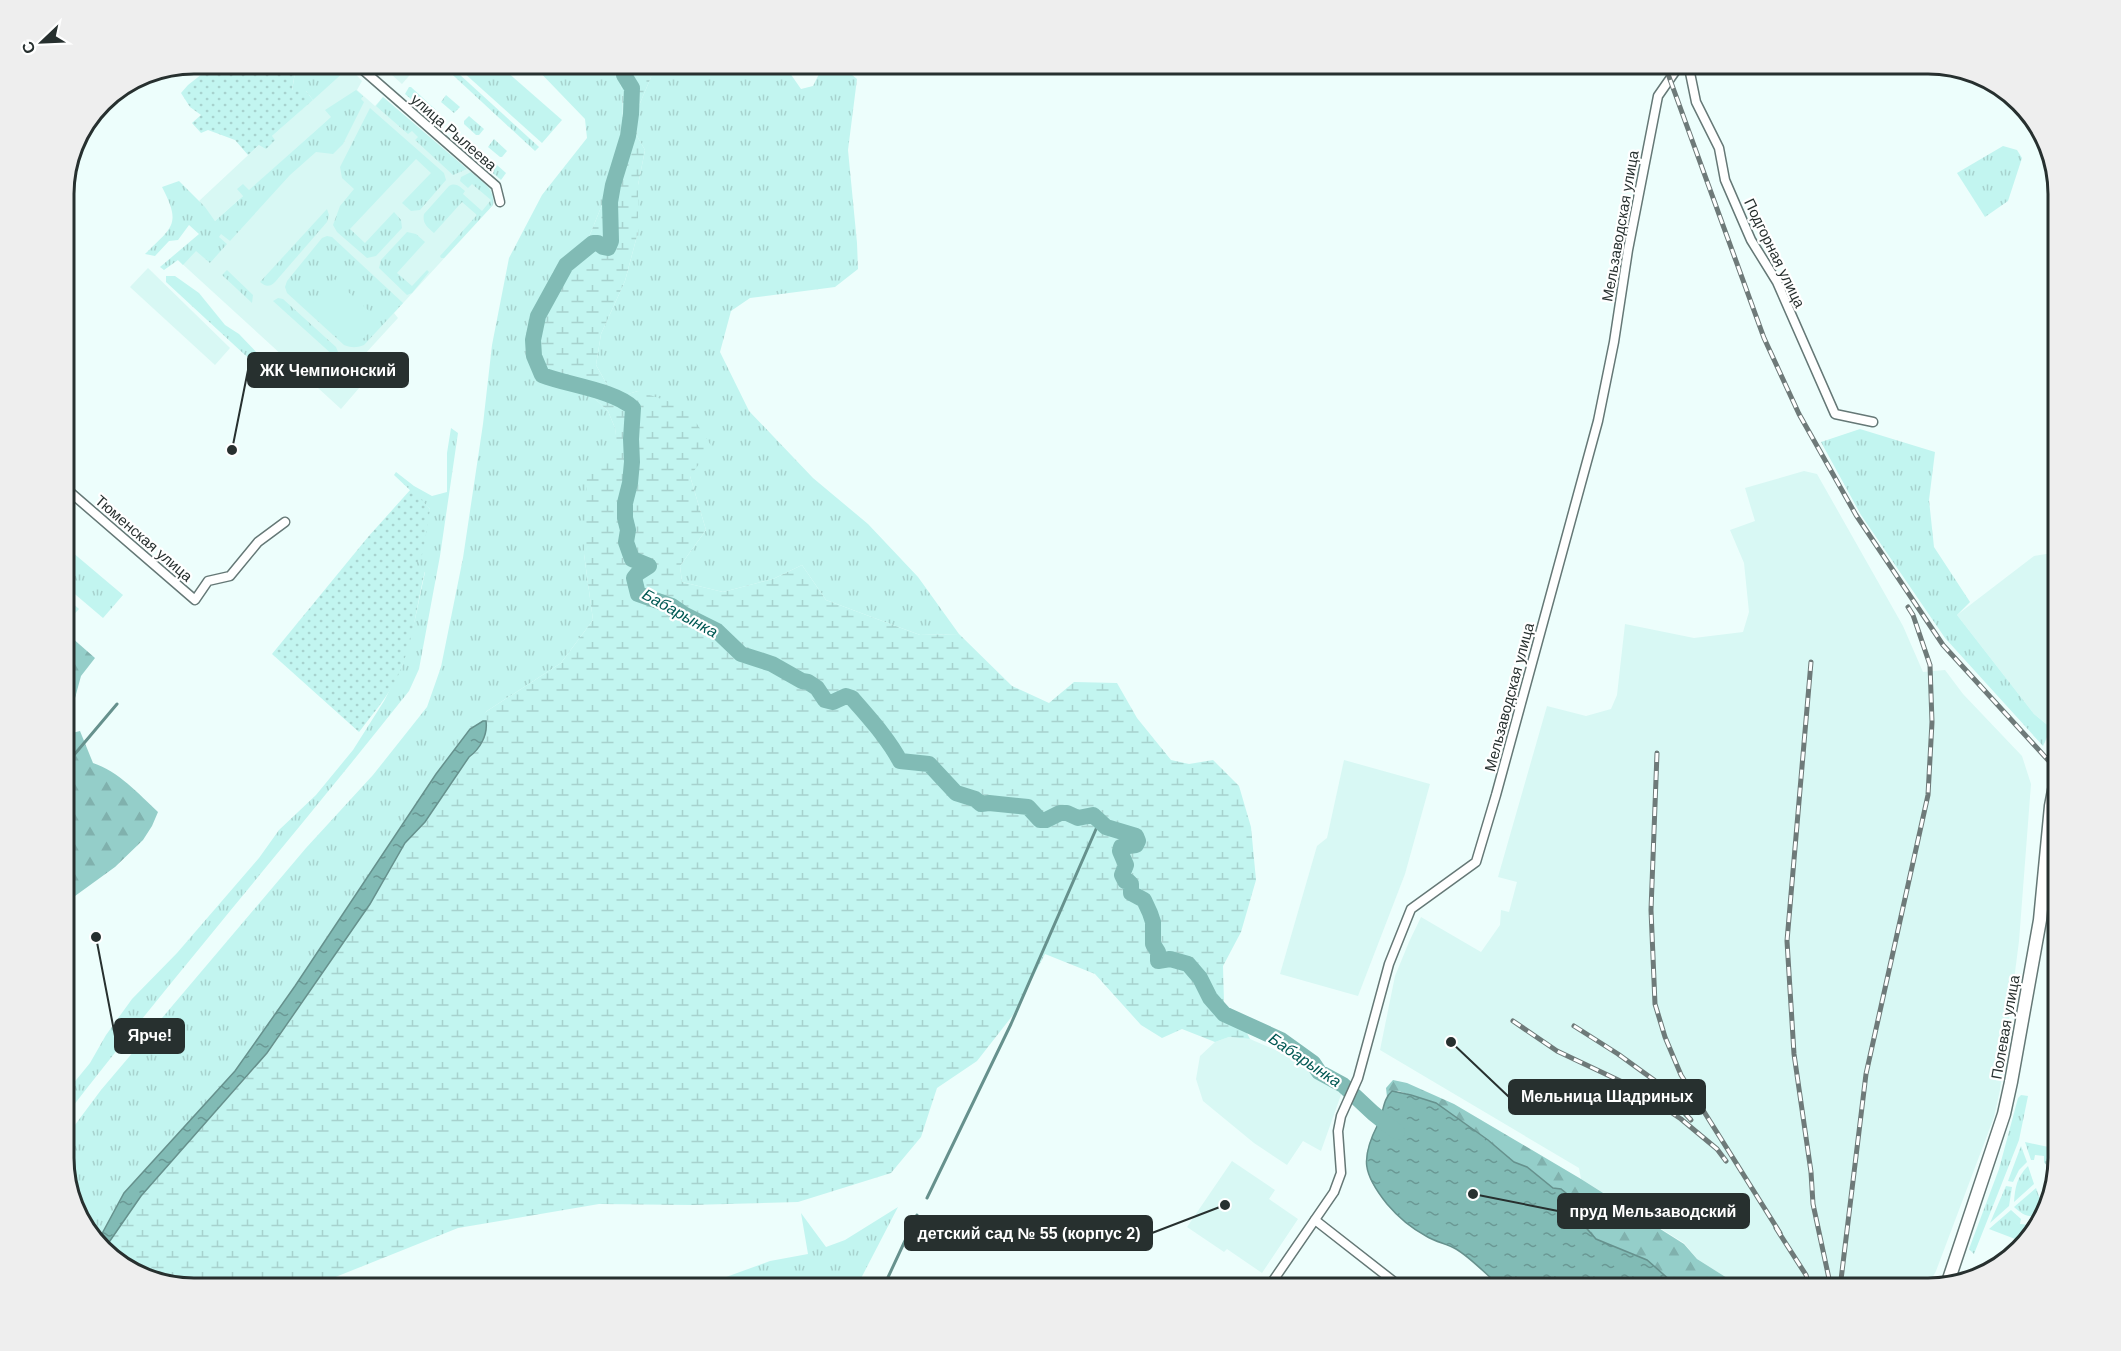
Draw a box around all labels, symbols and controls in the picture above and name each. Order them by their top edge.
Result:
north arrow [12,12,72,72]
text: С [18,39,39,56]
street label: улица Рылеева [408,90,501,174]
street label: Мельзаводская улица [1598,148,1642,303]
street label: Подгорная улица [1741,196,1809,311]
callout: ЖК Чемпионский [248,353,408,387]
text: ЖК Чемпионский [259,362,396,379]
street label: Тюменская улица [92,491,196,585]
water label: Бабарынка [640,585,721,641]
street label: Мельзаводская улица [1481,620,1537,773]
street label: Полевая улица [1987,973,2023,1080]
callout: Ярче! [115,1019,184,1053]
text: Ярче! [128,1027,172,1044]
water label: Бабарынка [1266,1030,1344,1090]
callout: Мельница Шадриных [1509,1080,1705,1114]
text: Мельница Шадриных [1521,1088,1693,1105]
callout: пруд Мельзаводский [1558,1194,1749,1228]
text: пруд Мельзаводский [1570,1203,1736,1220]
callout: детский сад № 55 (корпус 2) [905,1216,1152,1250]
text: детский сад № 55 (корпус 2) [917,1225,1141,1242]

